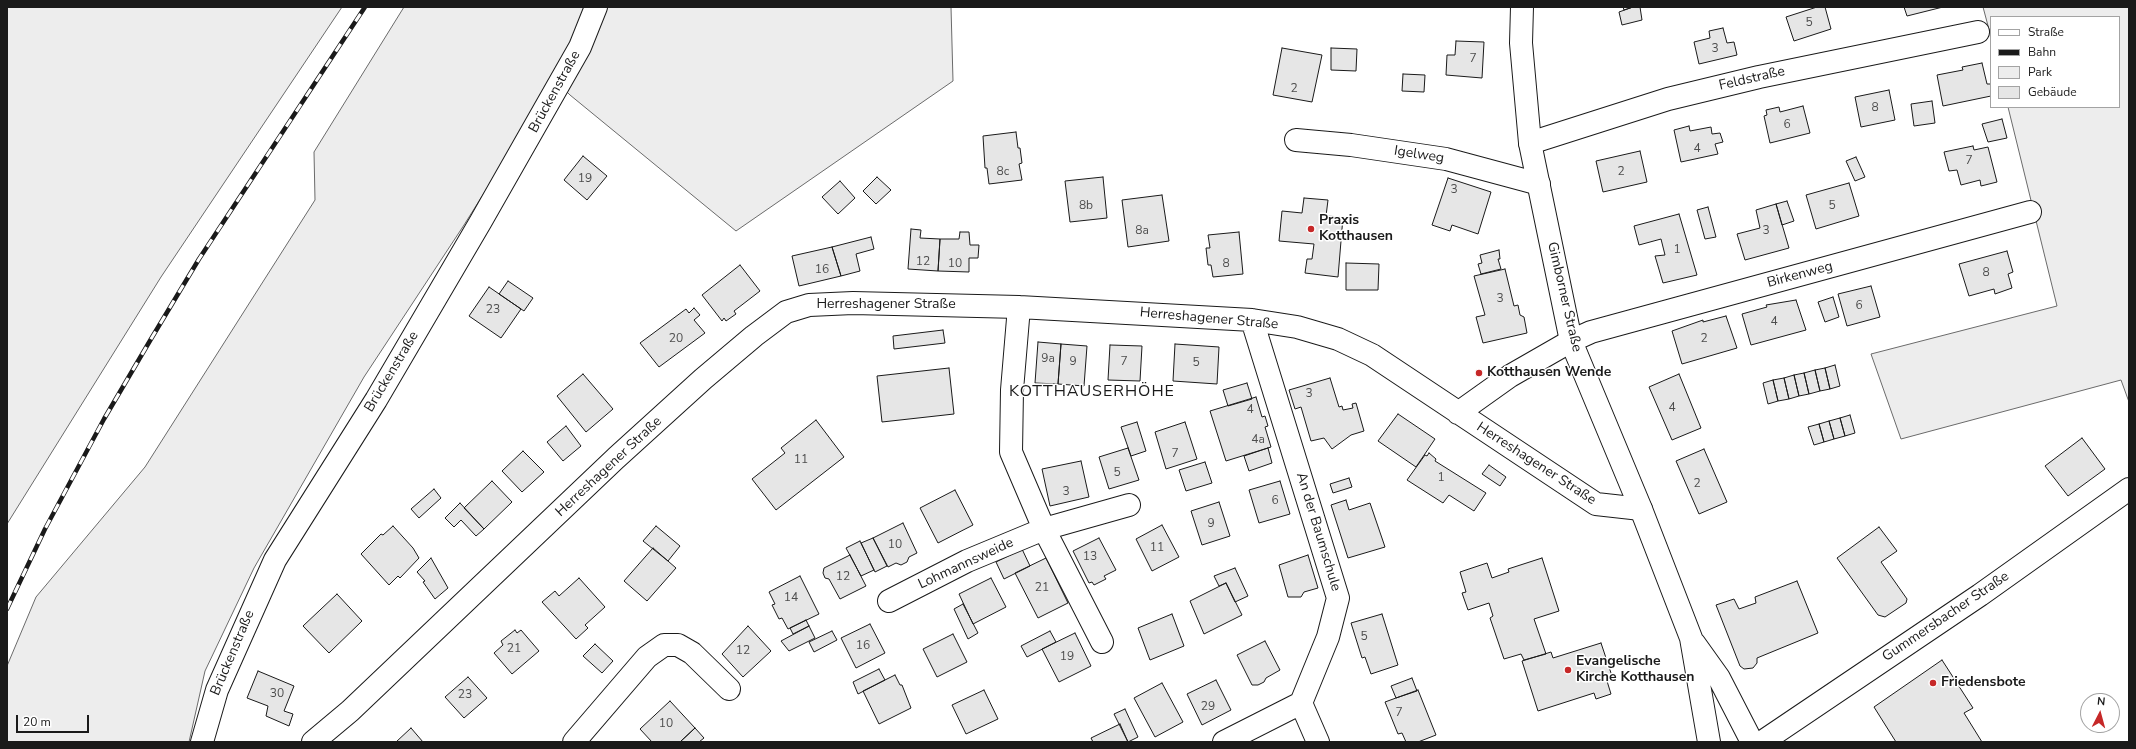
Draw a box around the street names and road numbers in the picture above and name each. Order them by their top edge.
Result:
street label: Brückenstraße [526,48,584,136]
street label: Feldstraße [1717,63,1787,95]
street label: Igelweg [1393,143,1445,167]
street label: Gimborner Straße [1543,240,1585,354]
street label: Birkenweg [1765,258,1835,292]
street label: Herreshagener Straße [816,297,956,313]
street label: Herreshagener Straße [1139,305,1279,333]
street label: Brückenstraße [361,329,423,415]
street label: Herreshagener Straße [552,413,666,521]
street label: Herreshagener Straße [1473,419,1599,509]
street label: An der Baumschule [1292,471,1344,593]
street label: Lohmannsweide [916,535,1016,593]
street label: Gummersbacher Straße [1880,568,2012,666]
street label: Brückenstraße [207,608,259,698]

